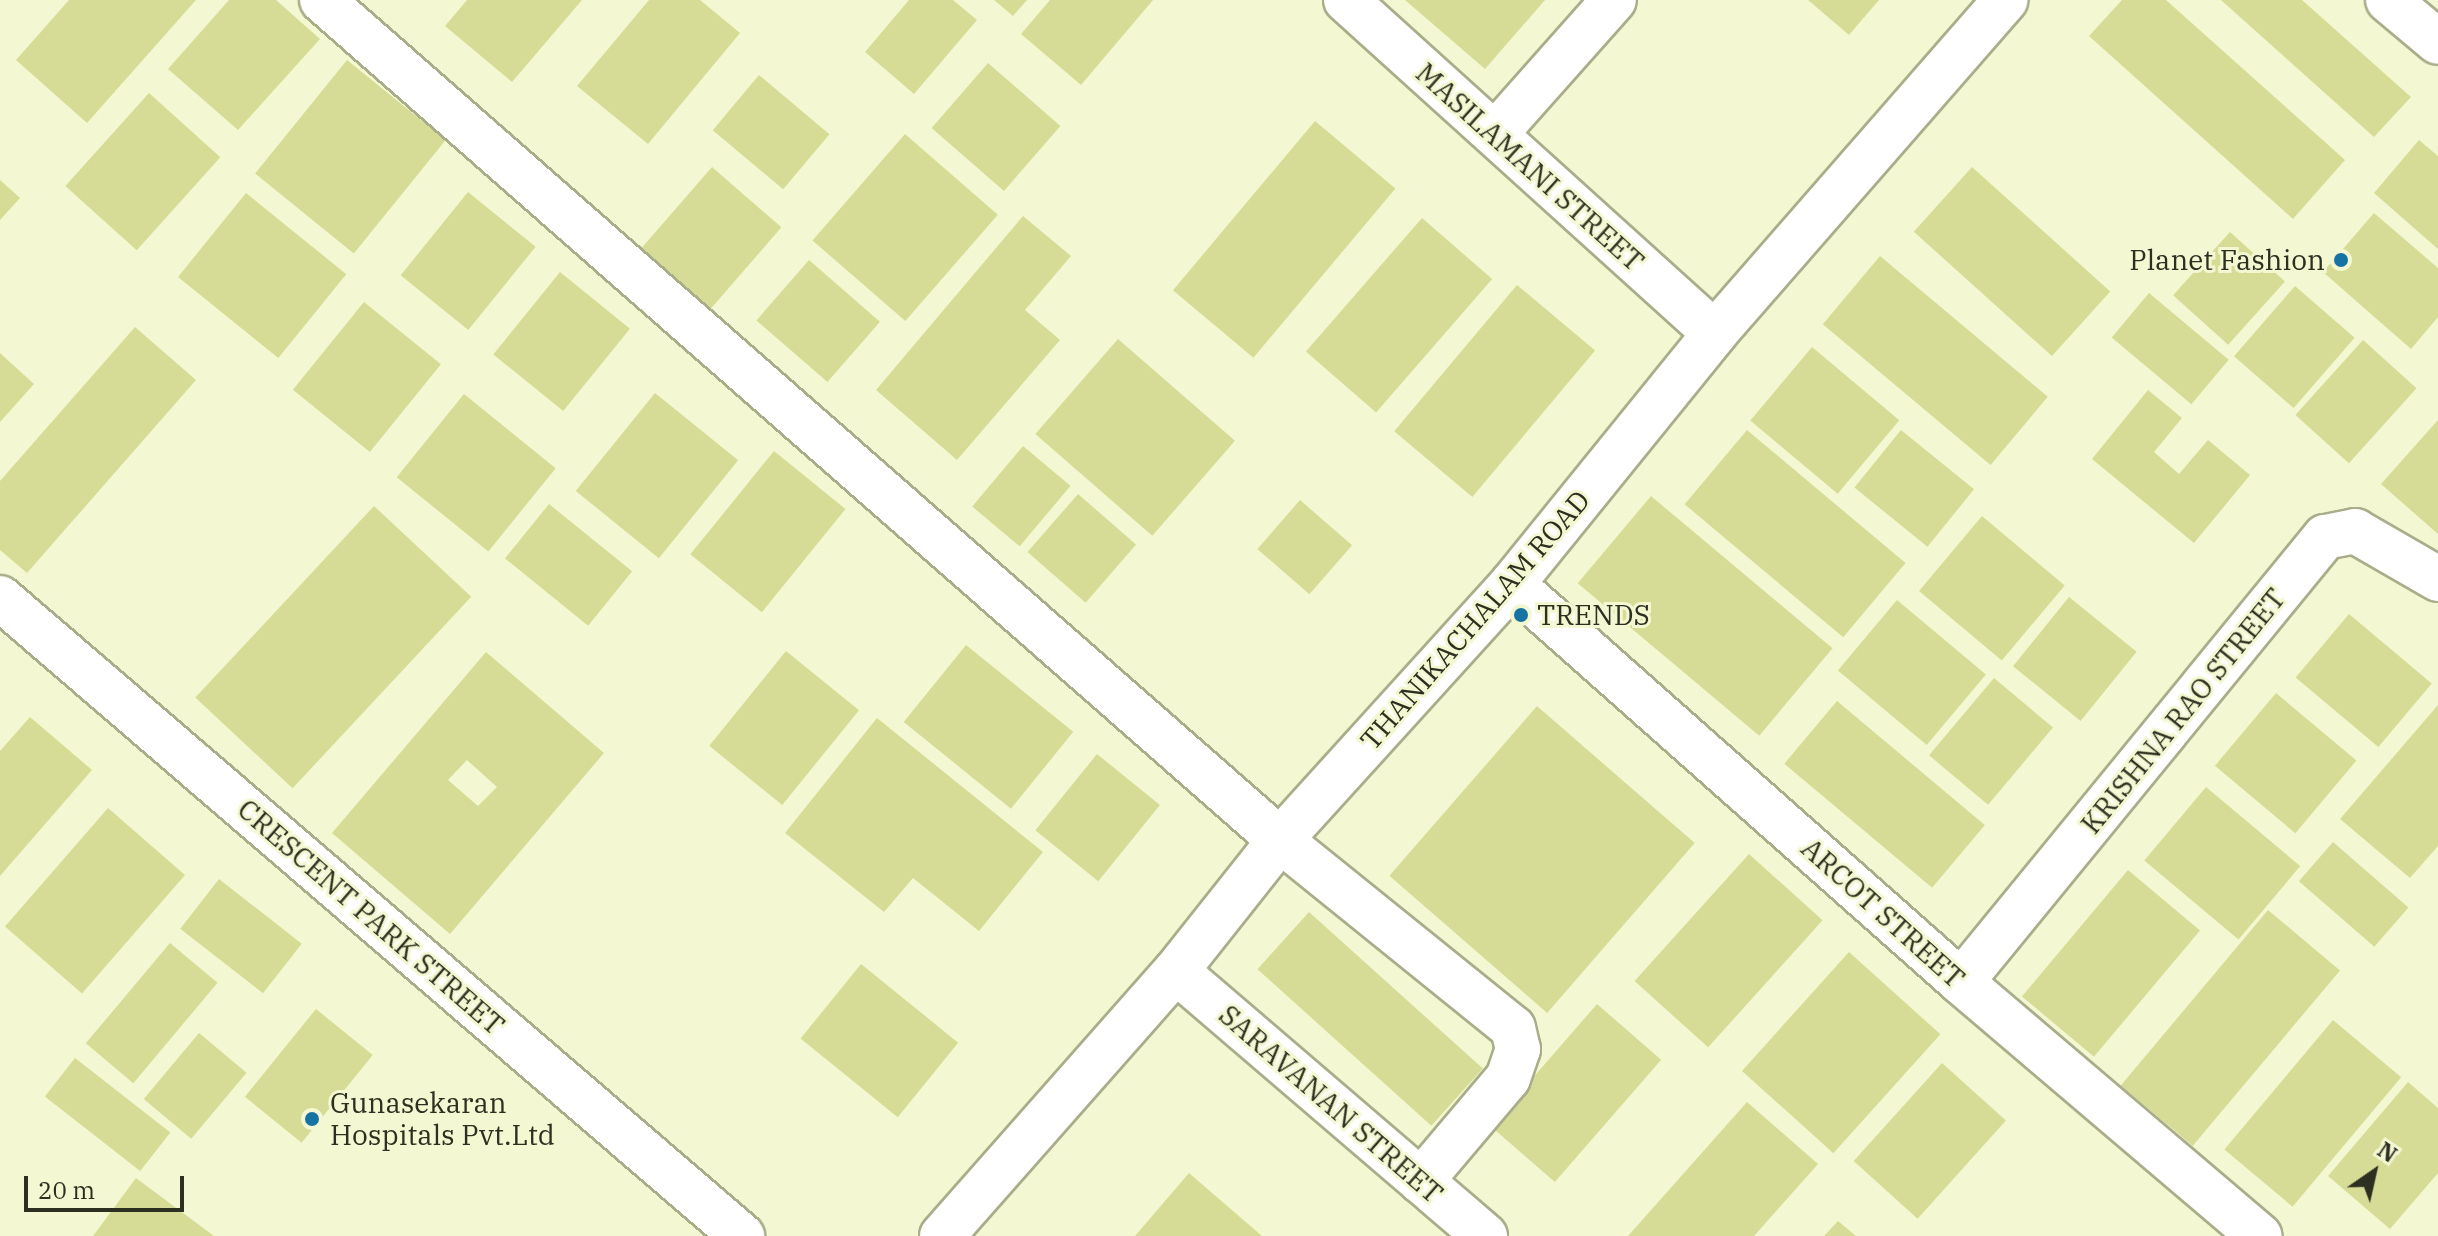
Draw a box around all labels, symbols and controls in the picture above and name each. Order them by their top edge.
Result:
street label: MASILAMANI STREET [1409,56,1651,278]
place label: Planet Fashion [2129,243,2325,277]
marker: Planet Fashion [2332,251,2350,269]
street label: THANIKACHALAM ROAD [1353,483,1597,757]
street label: KRISHNA RAO STREET [2074,582,2292,840]
place label: TRENDS [1537,598,1650,632]
marker: TRENDS [1512,606,1530,624]
street label: CRESCENT PARK STREET [231,792,511,1042]
street label: ARCOT STREET [1795,831,1971,995]
street label: SARAVANAN STREET [1212,998,1450,1210]
place label: Gunasekaran Hospitals Pvt.Ltd [330,1086,555,1152]
marker: Gunasekaran Hospitals Pvt.Ltd [301,1108,323,1130]
north arrow [2334,1132,2414,1212]
text: N [2372,1135,2403,1169]
scale bar [28,1160,188,1210]
text: 20 m [38,1174,95,1206]

